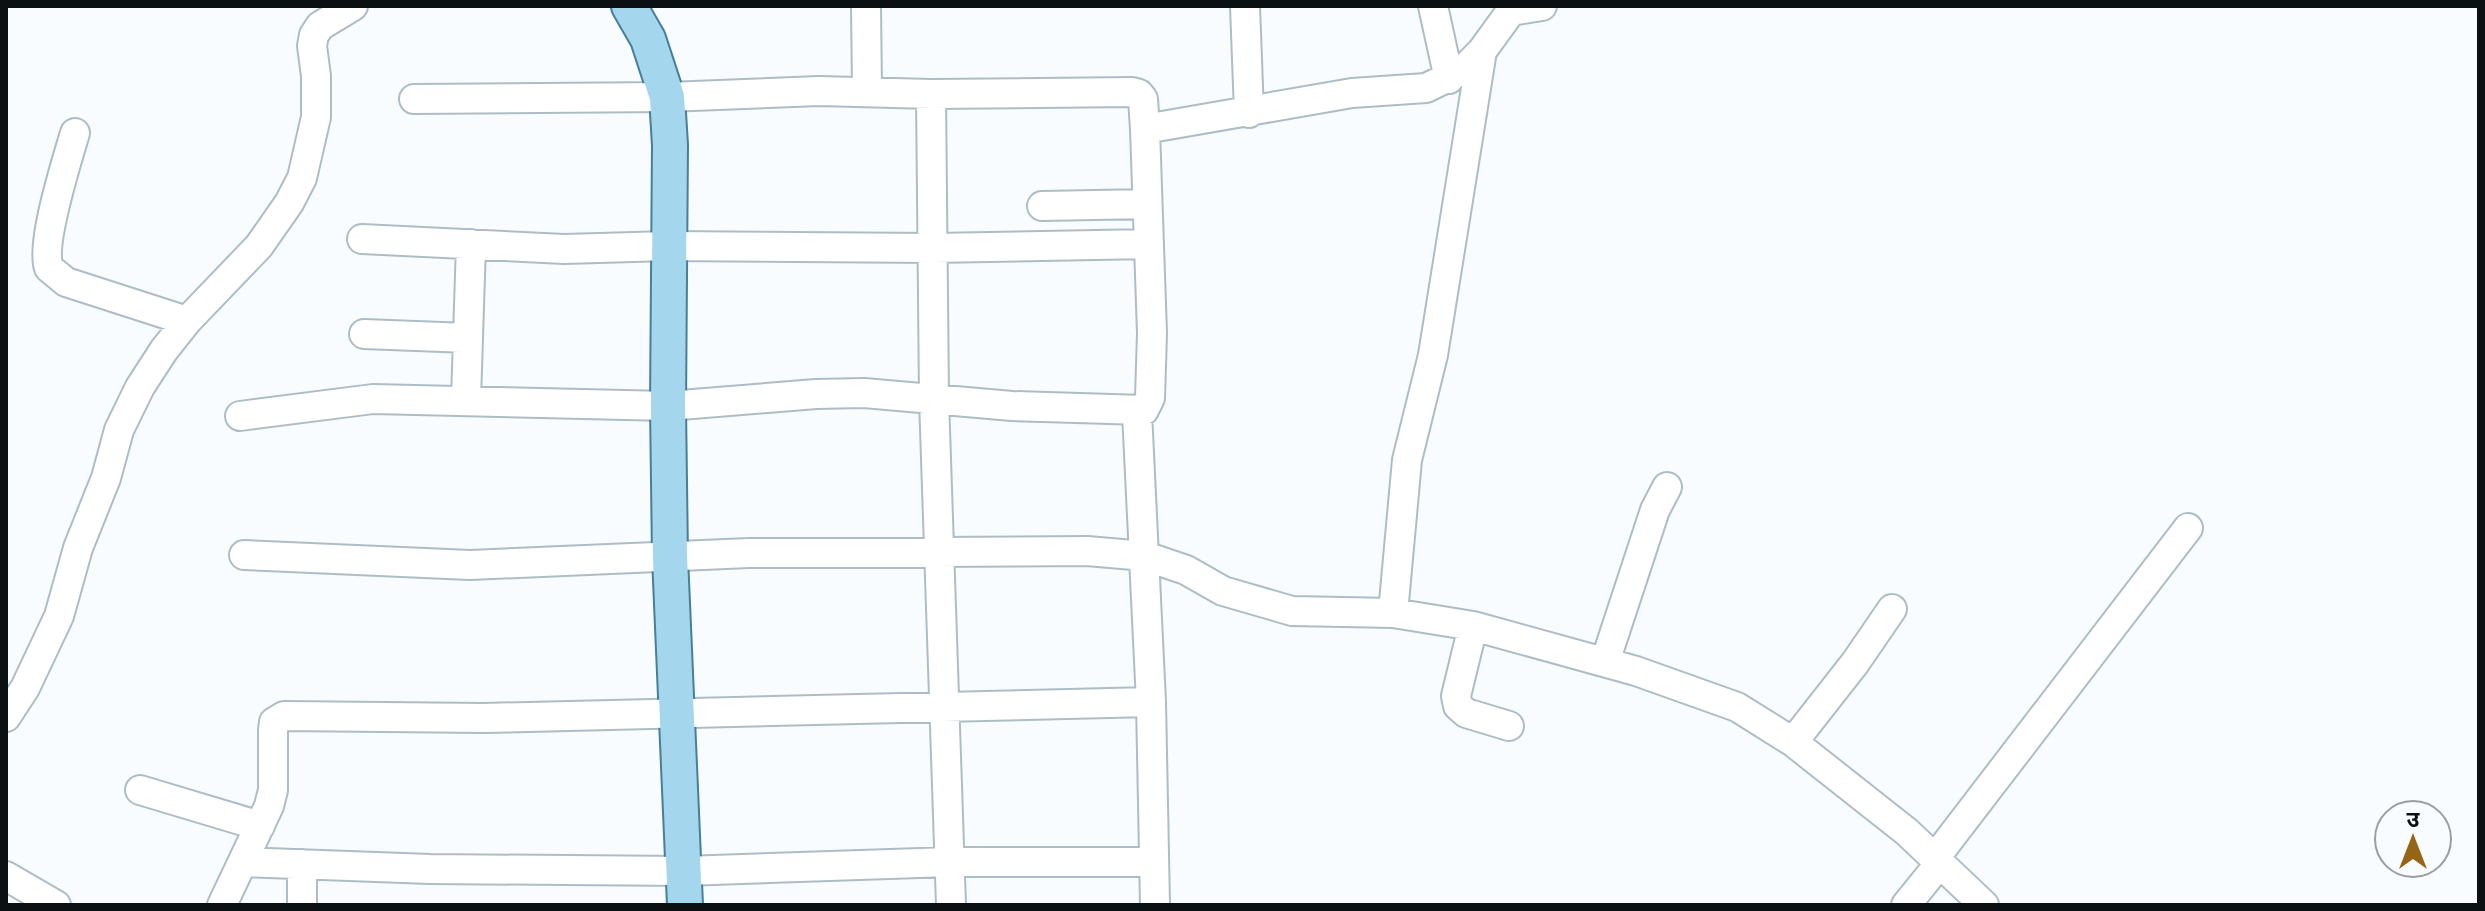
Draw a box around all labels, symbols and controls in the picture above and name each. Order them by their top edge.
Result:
north arrow [2373,799,2453,879]
text: उ [2407,809,2421,831]

